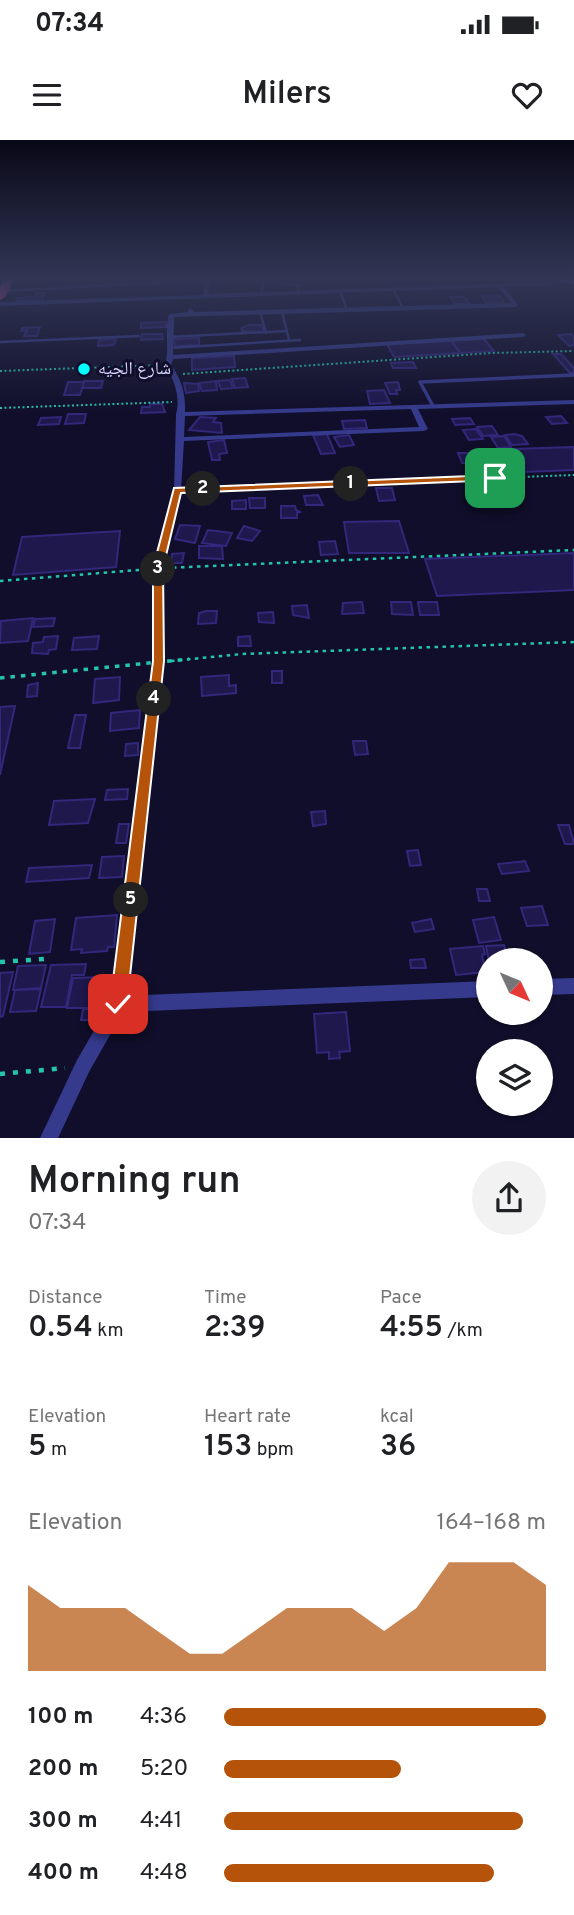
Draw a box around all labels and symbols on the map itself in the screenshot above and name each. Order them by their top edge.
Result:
place label: شارع الجيه [98,358,171,381]
marker: شارع الجيه [76,361,92,377]
pin [465,448,525,508]
pin: 1 [334,466,368,502]
pin: 2 [186,472,220,506]
pin: 3 [140,552,176,586]
pin: 4 [136,682,172,716]
pin: 5 [114,882,148,918]
north arrow [476,948,553,1026]
pin [88,974,148,1034]

